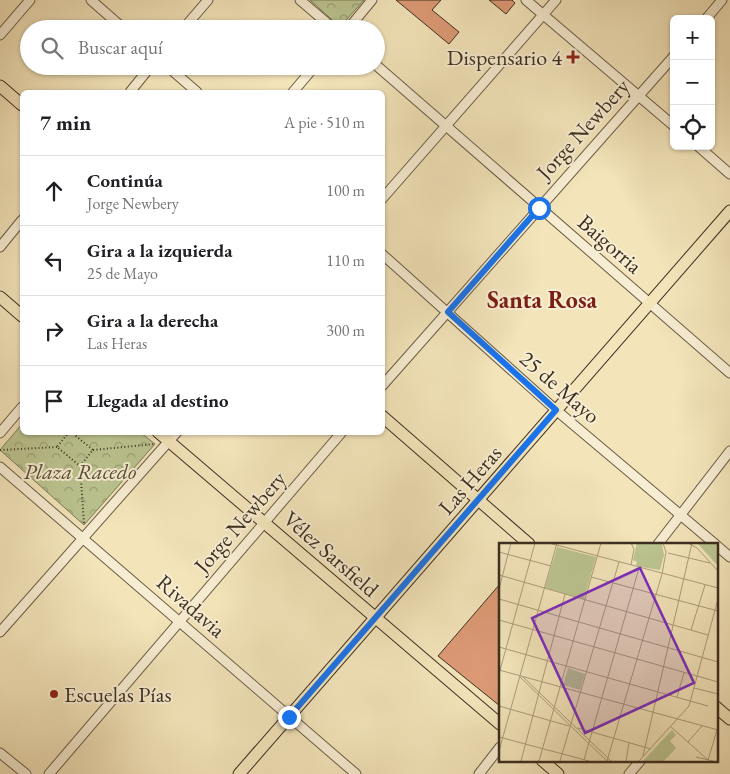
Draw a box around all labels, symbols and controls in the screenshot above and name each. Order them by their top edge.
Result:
map controls [670,15,715,150]
button: + [670,15,715,60]
search box [20,20,385,75]
icon: search [38,34,66,62]
text: Buscar aquí [78,35,163,60]
place label: Dispensario 4 [447,43,562,72]
marker: Dispensario 4 [566,50,580,64]
button: − [670,60,715,105]
street label: Jorge Newbery [529,72,636,187]
button: locate [670,105,715,150]
text: 7 min [40,109,91,136]
text: A pie · 510 m [284,112,365,133]
text: Continúa [87,168,163,193]
icon: ahead [40,177,68,205]
text: 100 m [326,180,365,201]
text: Jorge Newbery [87,193,179,214]
route start [528,197,551,220]
street label: Baigorria [572,208,649,280]
text: Gira a la izquierda [87,238,233,263]
icon: left [40,247,68,275]
text: 110 m [326,250,365,271]
text: 25 de Mayo [87,263,158,284]
district label: Santa Rosa [487,284,598,315]
text: Gira a la derecha [87,308,218,333]
icon: right [40,317,68,345]
text: 300 m [326,320,365,341]
text: Las Heras [87,333,147,354]
street label: 25 de Mayo [514,344,606,430]
icon: arrive [40,387,68,415]
text: Llegada al destino [87,388,229,413]
street label: Las Heras [432,439,508,521]
park label: Plaza Racedo [24,457,136,486]
street label: Jorge Newbery [186,465,293,581]
street label: Vélez Sarsfield [277,504,386,604]
inset map [499,543,718,762]
street label: Rivadavia [150,568,232,644]
place label: Escuelas Pías [64,680,172,709]
marker: Escuelas Pías [48,688,60,700]
route end [278,706,301,729]

